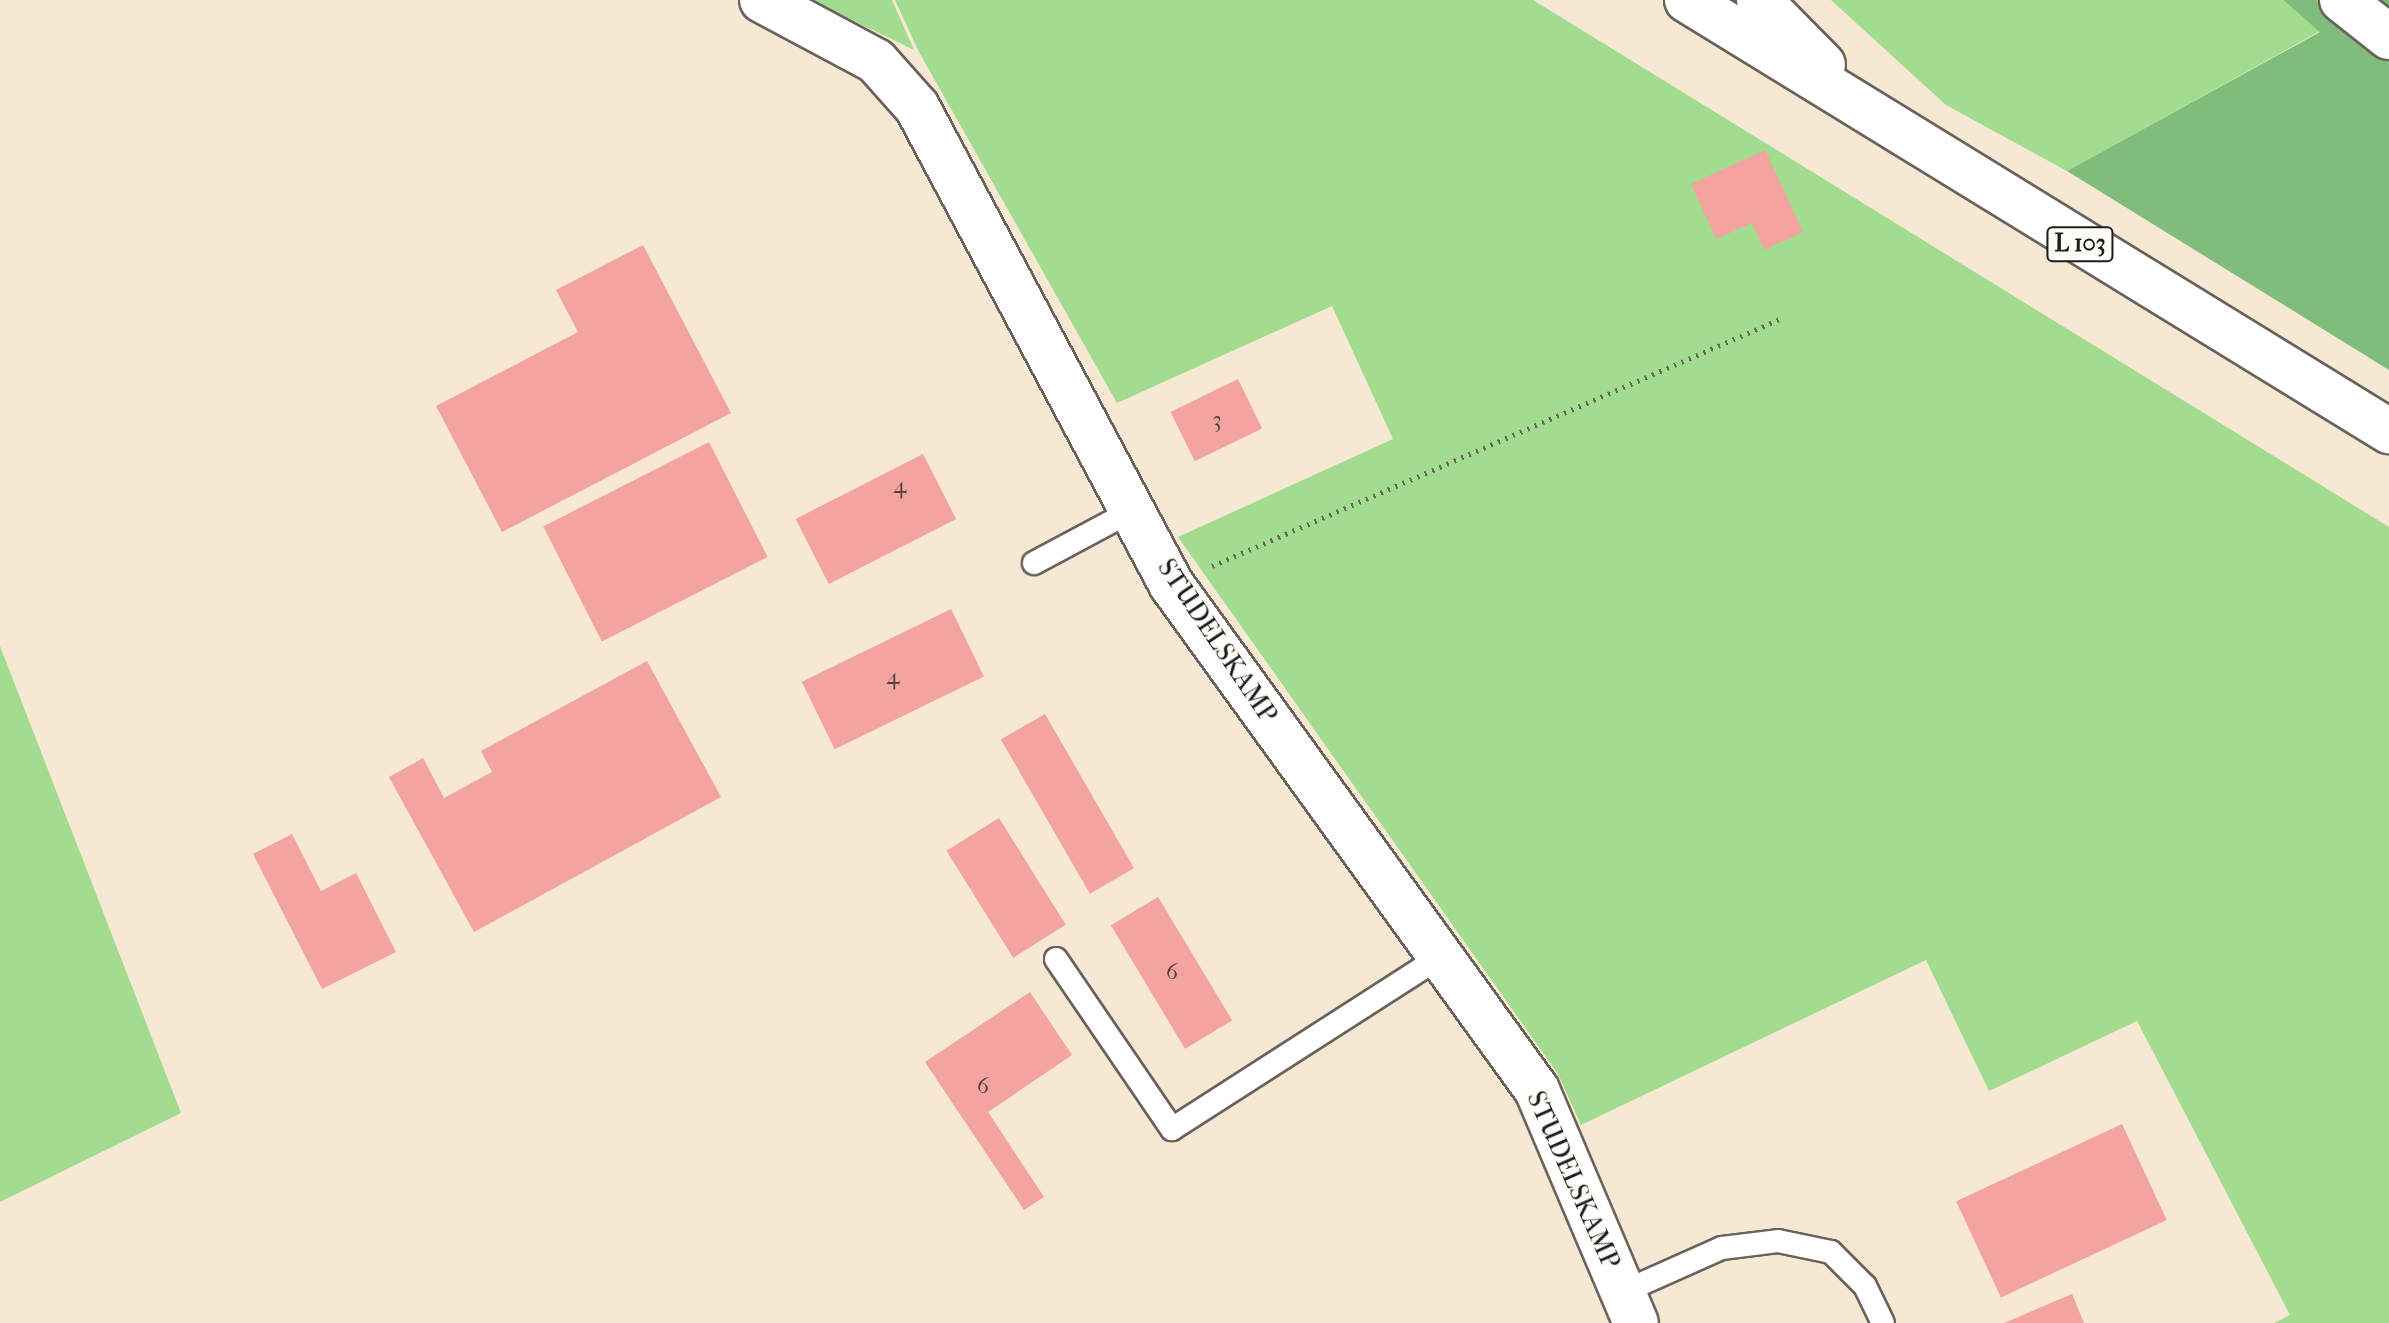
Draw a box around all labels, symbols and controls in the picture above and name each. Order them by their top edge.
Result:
road number: L 103 [2046,224,2114,264]
house number: 3 [1212,408,1222,434]
house number: 4 [894,474,906,500]
street label: STUDELSKAMP [1151,553,1283,729]
house number: 4 [887,665,899,691]
house number: 6 [1166,960,1178,986]
house number: 6 [977,1074,989,1100]
street label: STUDELSKAMP [1520,1086,1626,1274]

